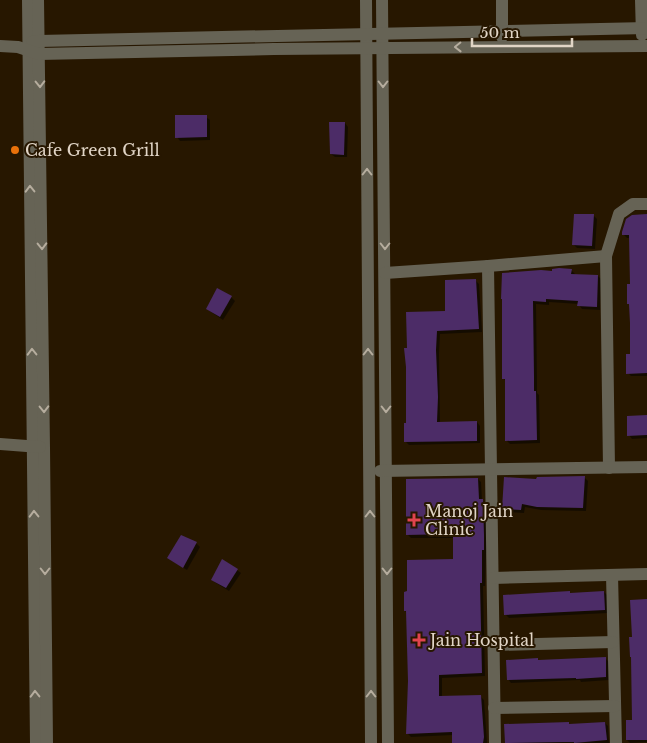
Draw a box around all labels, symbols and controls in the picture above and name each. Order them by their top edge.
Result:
scale bar [472,15,572,47]
text: 50 m [480,23,520,42]
one-way arrow [454,42,462,52]
one-way arrow [35,80,45,88]
one-way arrow [378,80,388,88]
place label: Cafe Green Grill [25,140,160,160]
marker: Cafe Green Grill [9,144,21,156]
one-way arrow [362,168,372,176]
one-way arrow [25,185,35,193]
one-way arrow [37,242,47,250]
one-way arrow [380,242,390,250]
one-way arrow [27,348,37,356]
one-way arrow [363,348,374,356]
one-way arrow [39,405,49,413]
one-way arrow [381,405,391,413]
place label: Manoj Jain Clinic [425,501,513,539]
one-way arrow [28,510,39,518]
one-way arrow [365,510,375,518]
marker: Manoj Jain Clinic [407,513,421,527]
one-way arrow [40,568,50,575]
one-way arrow [382,568,392,575]
place label: Jain Hospital [428,630,534,650]
marker: Jain Hospital [412,633,426,647]
one-way arrow [30,690,40,698]
one-way arrow [366,690,376,698]

